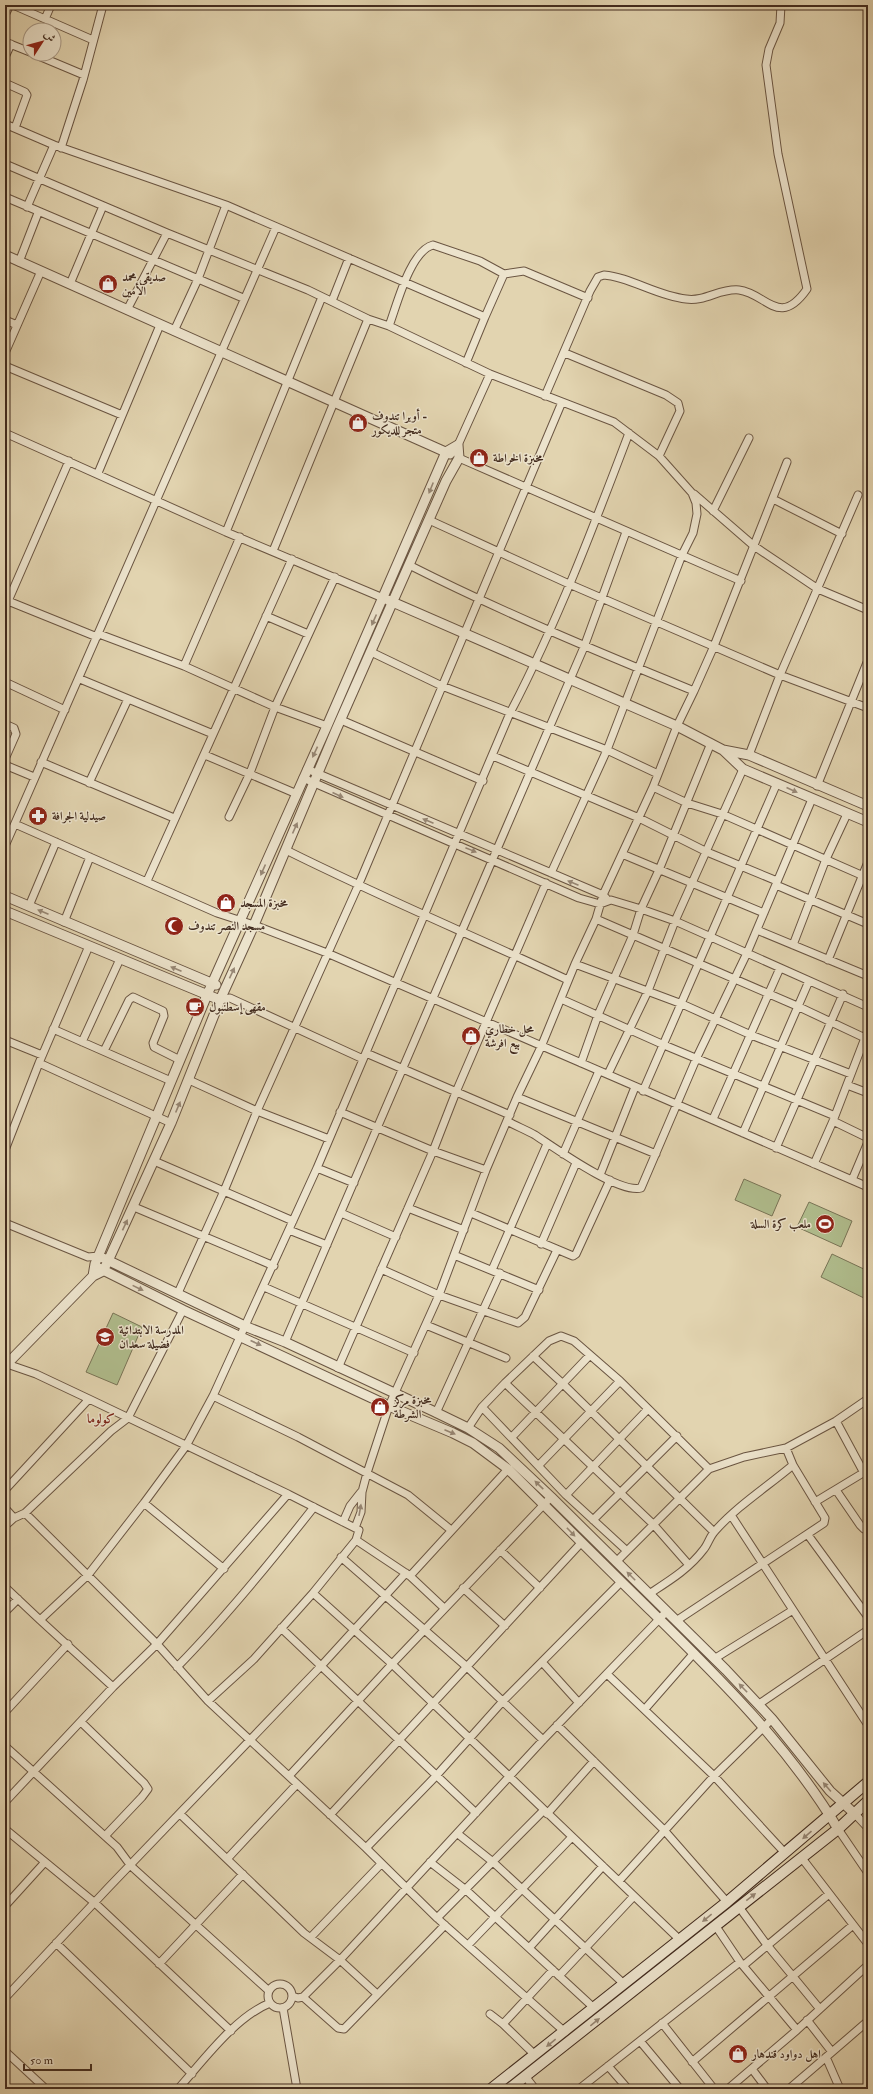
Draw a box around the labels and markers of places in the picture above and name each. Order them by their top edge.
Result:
place label: صديقي محمد الأمين [122,270,166,299]
shop icon: صديقي محمد الأمين [97,273,119,295]
place label: أوبرا تندوف - متجر للديكور [370,408,427,438]
shop icon: أوبرا تندوف - متجر للديكور [347,412,369,434]
shop icon: مخبزة الخراطة [468,447,490,469]
place label: مخبزة الخراطة [493,451,544,466]
pharmacy icon: صيدلية الجرافة [27,805,49,827]
place label: صيدلية الجرافة [52,809,106,824]
shop icon: مخبزة المسجد [215,892,237,914]
place label: مخبزة المسجد [240,896,288,911]
mosque icon: مسجد النصر تندوف [163,915,185,937]
place label: مسجد النصر تندوف [188,919,265,935]
cafe icon: مقهى إسطنبول [184,996,206,1018]
place label: مقهى إسطنبول [209,1000,266,1015]
place label: محل خطاري بيع افرشة [485,1022,534,1055]
shop icon: محل خطاري بيع افرشة [460,1025,482,1047]
sports icon: ملعب كرة السلة [814,1213,836,1235]
place label: ملعب كرة السلة [750,1217,811,1232]
place label: المدرسة الابتدائية فضيلة سعدان [119,1323,184,1352]
school or university icon: المدرسة الابتدائية فضيلة سعدان [94,1326,116,1348]
place label: مخبزة مركز الشرطة [392,1393,432,1423]
shop icon: مخبزة مركز الشرطة [369,1396,391,1418]
shop icon: اهل دواود قندهار [727,2043,749,2065]
place label: اهل دواود قندهار [750,2047,821,2062]

